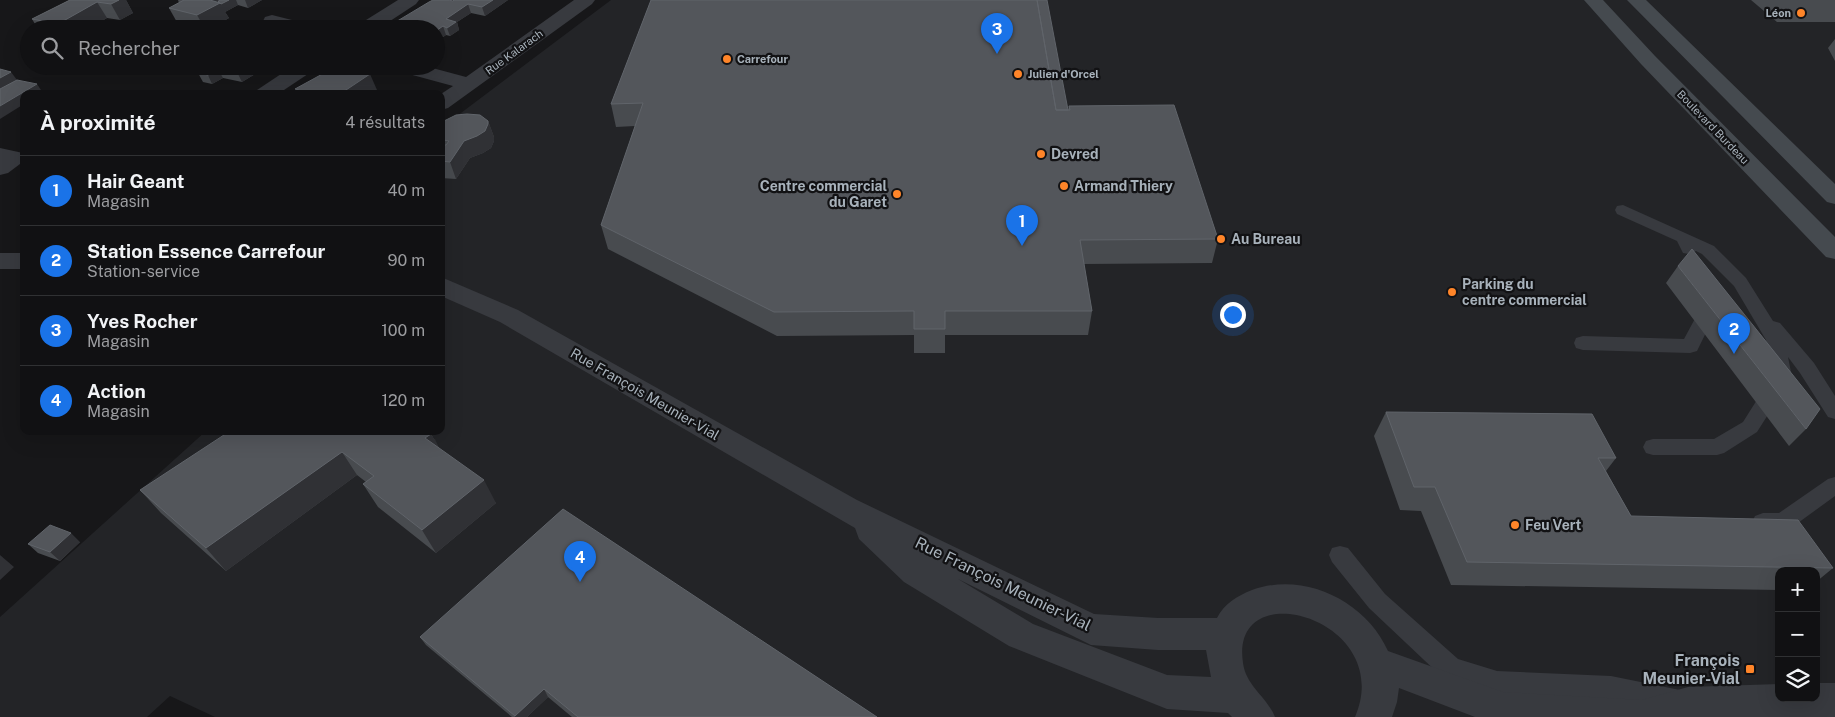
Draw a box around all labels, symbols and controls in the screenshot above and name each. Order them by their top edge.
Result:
place label: Léon [1766,7,1791,19]
marker: Léon [1795,7,1807,19]
pin: 3 [981,13,1013,54]
search box [20,20,445,75]
street label: Rue Kalarach [483,27,545,77]
icon: search [38,34,66,62]
text: Rechercher [78,37,180,59]
marker: Carrefour [721,53,733,65]
place label: Carrefour [737,53,788,65]
marker: Julien d'Orcel [1012,68,1024,80]
place label: Julien d'Orcel [1028,68,1099,80]
street label: Boulevard Burdeau [1675,88,1751,166]
text: À proximité [40,110,156,135]
text: 4 résultats [345,113,425,132]
place label: Devred [1051,146,1099,162]
marker: Devred [1035,148,1047,160]
text: Hair Geant [87,170,185,192]
place label: Centre commercial du Garet [760,178,887,210]
place label: Armand Thiery [1074,178,1173,194]
marker: Armand Thiery [1058,180,1070,192]
text: 1 [53,181,59,200]
text: 40 m [387,181,425,200]
marker: Centre commercial du Garet [891,188,903,200]
text: Magasin [87,192,150,211]
pin: 1 [1006,205,1038,246]
place label: Au Bureau [1231,231,1301,247]
marker: Au Bureau [1215,233,1227,245]
text: Station Essence Carrefour [87,240,325,262]
text: 2 [51,251,61,270]
text: 90 m [388,251,425,270]
text: Station-service [87,262,200,281]
place label: Parking du centre commercial [1462,276,1587,308]
marker: Parking du centre commercial [1446,286,1458,298]
your location [1220,302,1246,328]
text: Yves Rocher [87,310,198,332]
pin: 2 [1718,313,1750,354]
text: 3 [51,321,61,340]
text: 100 m [381,321,425,340]
text: Magasin [87,332,150,351]
street label: Rue François Meunier-Vial [568,345,722,443]
text: Action [87,380,146,402]
text: 4 [51,391,61,410]
text: 120 m [381,391,425,410]
text: Magasin [87,402,150,421]
place label: Feu Vert [1525,517,1581,533]
marker: Feu Vert [1509,519,1521,531]
street label: Rue François Meunier-Vial [912,533,1094,635]
pin: 4 [564,541,596,582]
map controls [1775,567,1820,702]
button: + [1775,567,1820,612]
button: − [1775,612,1820,657]
place label: François Meunier-Vial [1643,651,1740,688]
button: layers [1775,657,1820,702]
marker: François Meunier-Vial [1744,663,1756,675]

